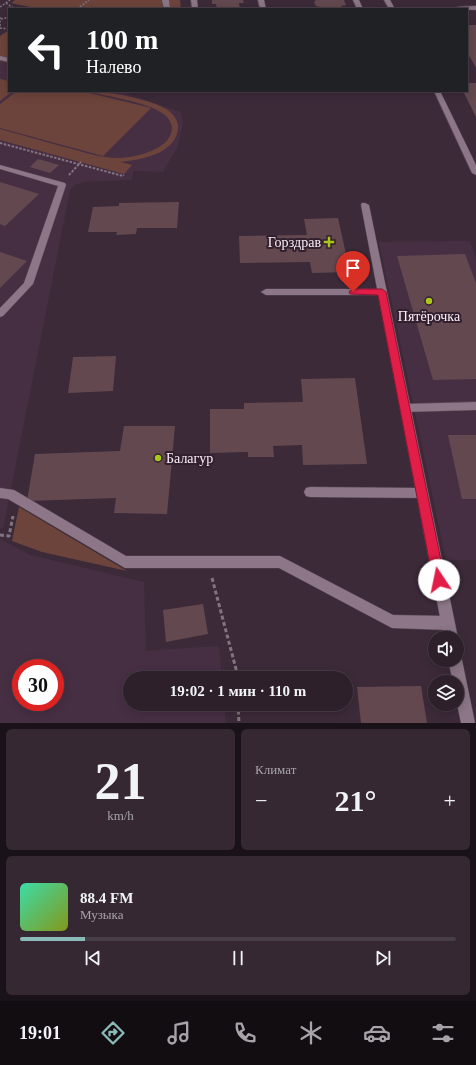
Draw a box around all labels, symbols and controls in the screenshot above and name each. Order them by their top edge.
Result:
icon: left [20,24,72,76]
text: 100 m [86,24,158,55]
text: Налево [86,57,142,77]
place label: Горздрав [268,235,321,250]
marker: Горздрав [324,237,334,247]
pin [336,251,370,292]
icon: arrive [342,257,364,279]
marker: Пятёрочка [424,296,434,306]
place label: Пятёрочка [398,309,461,324]
place label: Балагур [166,451,213,466]
marker: Балагур [153,453,163,463]
position arrow [418,559,460,601]
map controls [428,631,464,711]
button: sound [428,631,464,667]
speed limit sign: 30 [12,659,64,711]
button: layers [428,675,464,711]
text: 19:02 · 1 мин · 110 m [170,683,306,699]
text: 21 [95,753,147,810]
text: Климат [255,762,296,777]
text: 21° [335,784,377,817]
text: − [255,788,267,813]
text: + [444,788,456,813]
text: km/h [107,808,134,823]
text: 88.4 FM [80,890,133,906]
text: Музыка [80,907,124,922]
icon: previous [82,947,104,969]
icon: pause [227,947,249,969]
icon: next [372,947,394,969]
icon: directions [99,1019,127,1047]
icon: music [165,1019,193,1047]
icon: phone [231,1019,259,1047]
icon: climate [297,1019,325,1047]
icon: car [363,1019,391,1047]
icon: filters [429,1019,457,1047]
text: 19:01 [19,1023,61,1043]

